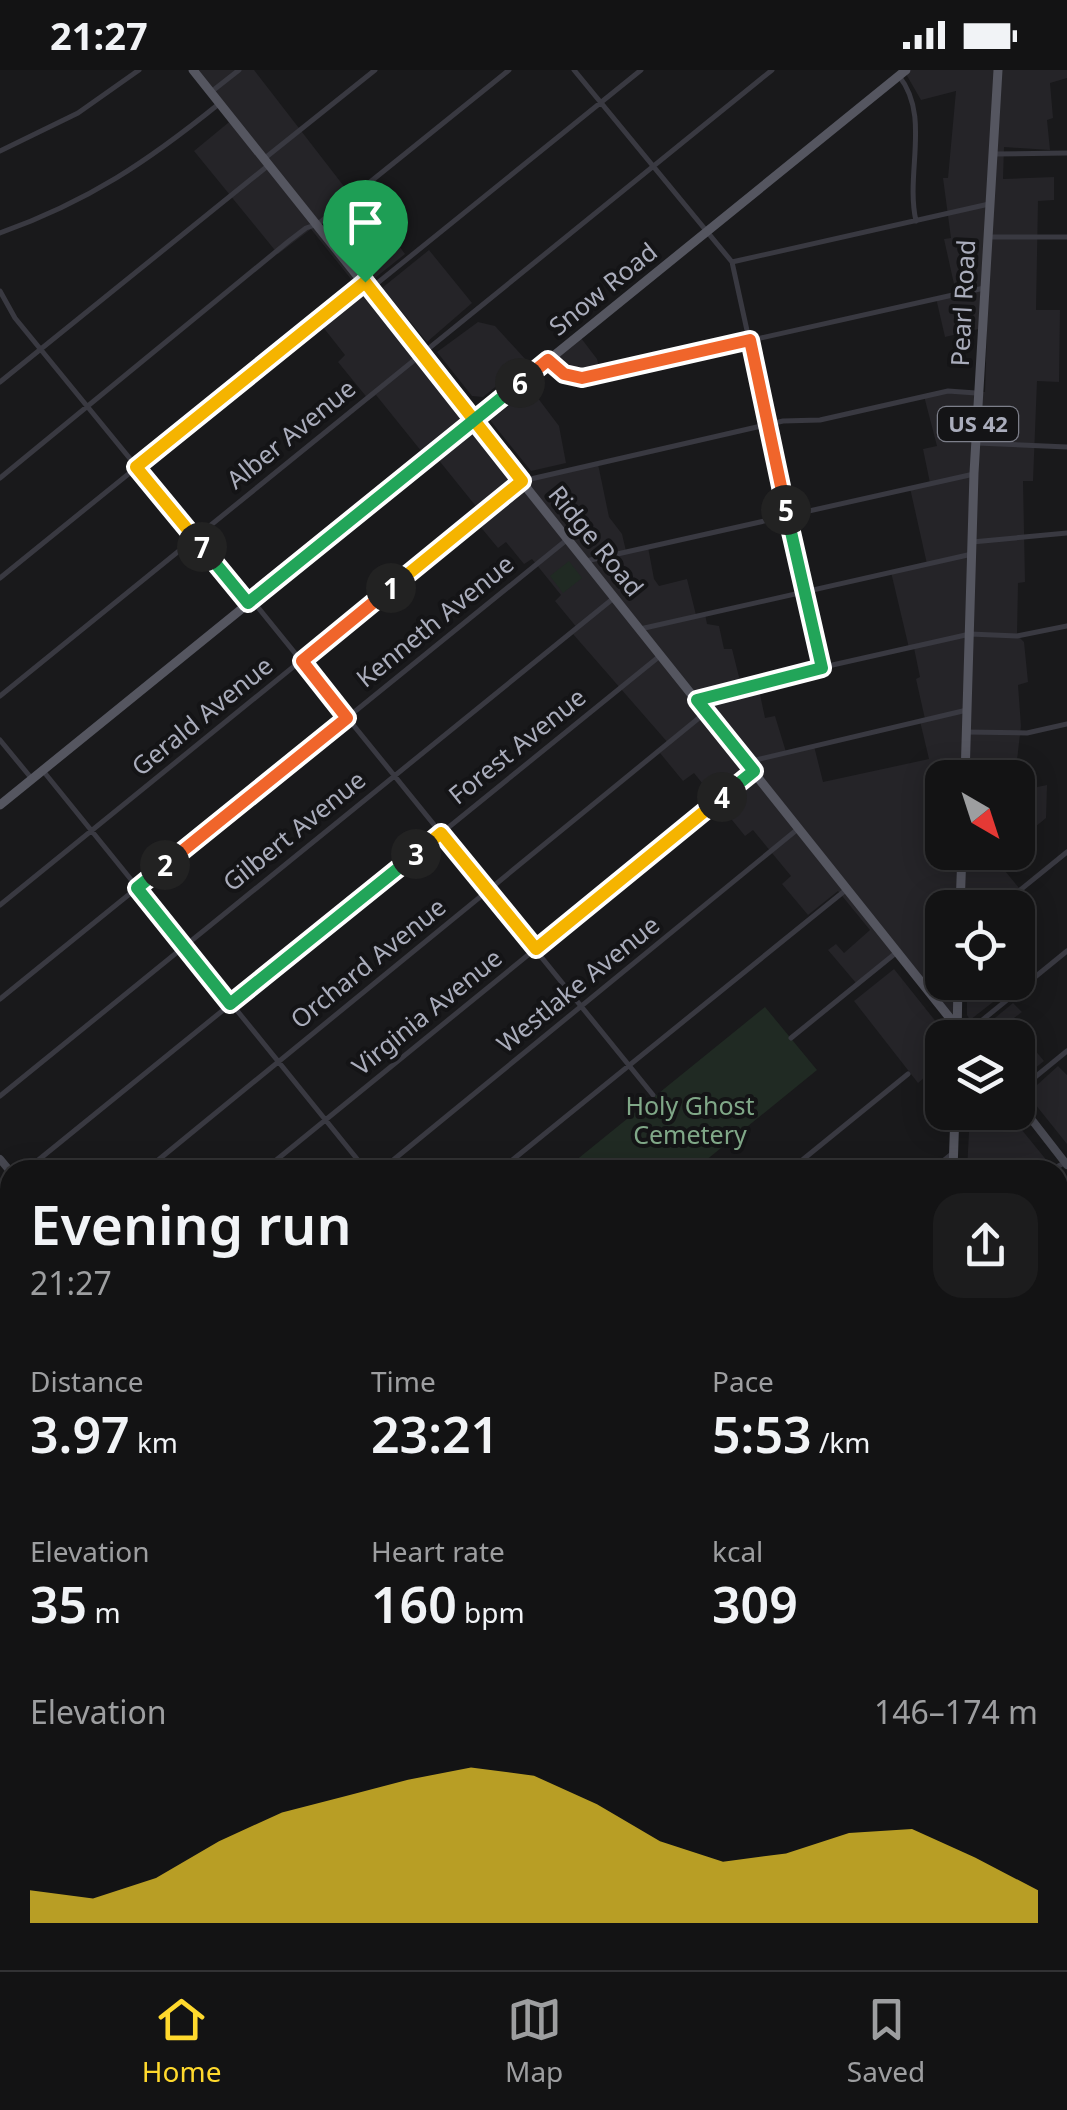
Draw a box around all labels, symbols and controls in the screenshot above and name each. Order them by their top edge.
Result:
text: 21:27 [50,9,148,61]
pin [323,180,408,283]
icon: arrive [338,195,393,250]
street label: Snow Road [541,234,664,342]
street label: Pearl Road [942,239,982,367]
pin: 6 [495,358,545,408]
text: 6 [512,364,528,402]
street label: Alber Avenue [219,371,362,496]
road number: US 42 [938,407,1018,441]
street label: Ridge Road [542,478,652,603]
pin: 5 [761,485,811,535]
text: 5 [778,491,794,529]
pin: 7 [177,522,227,572]
text: 7 [194,528,210,566]
street label: Kenneth Avenue [349,546,520,694]
pin: 1 [366,563,416,613]
text: 1 [383,569,399,607]
street label: Gerald Avenue [124,648,279,783]
street label: Forest Avenue [441,679,592,811]
north arrow [925,760,1035,870]
map controls [925,760,1035,1130]
street label: Gilbert Avenue [215,762,372,898]
pin: 4 [697,772,747,822]
text: 4 [714,778,730,816]
pin: 3 [391,829,441,879]
text: 3 [408,835,424,873]
pin: 2 [140,840,190,890]
text: 2 [157,846,173,884]
street label: Orchard Avenue [283,889,452,1035]
button: locate [925,890,1035,1000]
street label: Westlake Avenue [489,907,666,1059]
street label: Virginia Avenue [344,940,508,1082]
button: layers [925,1020,1035,1130]
park label: Holy Ghost Cemetery [625,1088,755,1151]
text: Evening run [30,1186,351,1261]
button: share [933,1193,1038,1298]
text: 21:27 [30,1261,112,1304]
text: Distance [30,1362,143,1400]
text: Time [371,1362,436,1400]
text: Pace [712,1362,774,1400]
text: 3.97 [30,1400,130,1468]
text: 23:21 [371,1400,499,1468]
text: 5:53 [712,1400,812,1468]
text: km [130,1423,178,1461]
text: /km [812,1423,870,1461]
text: Elevation [30,1532,150,1570]
text: Heart rate [371,1532,505,1570]
text: kcal [712,1532,763,1570]
text: 35 [30,1570,87,1638]
text: 160 [371,1570,457,1638]
text: 309 [712,1570,798,1638]
text: m [87,1593,121,1631]
text: bpm [457,1593,525,1631]
text: Elevation [30,1690,167,1733]
text: 146–174 m [874,1690,1038,1733]
tab: Home [142,1992,221,2090]
tab: Map [505,1992,563,2090]
tab: Saved [847,1992,925,2090]

